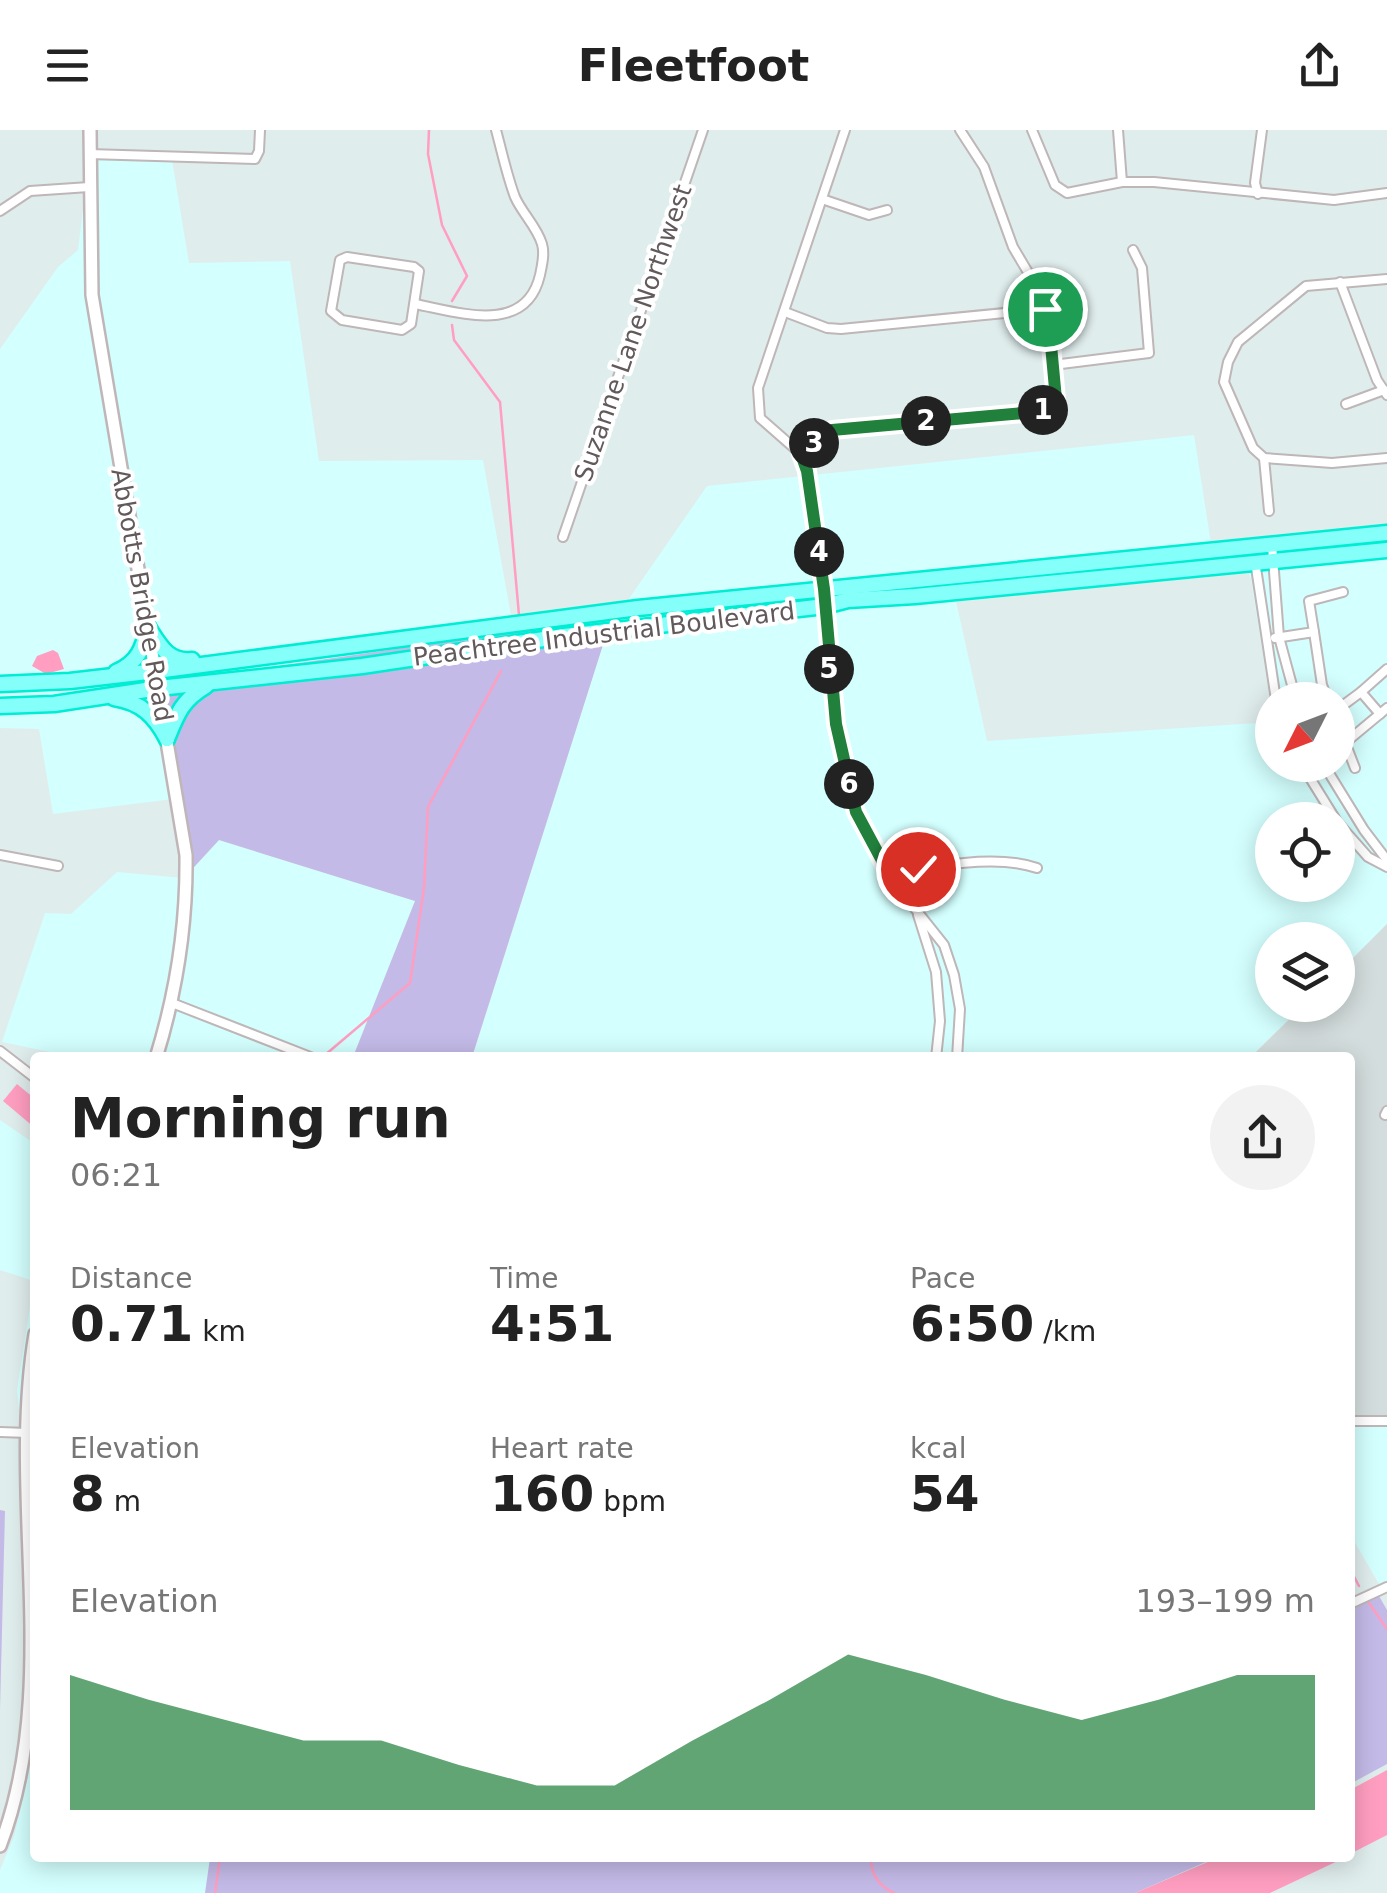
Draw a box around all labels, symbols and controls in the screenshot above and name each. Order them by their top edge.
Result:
icon: menu [40,38,95,93]
icon: share [1292,38,1347,93]
text: Fleetfoot [578,39,809,92]
street label: Suzanne Lane Northwest [568,181,698,485]
pin [1003,267,1088,352]
icon: arrive [1018,282,1073,337]
pin: 1 [1018,385,1068,435]
text: 1 [1033,393,1053,426]
pin: 2 [901,396,951,446]
text: 2 [916,404,936,437]
pin: 3 [789,418,839,468]
text: 3 [804,426,824,459]
street label: Abbotts Bridge Road [105,466,179,724]
pin: 4 [794,527,844,577]
text: 4 [809,535,829,568]
street label: Peachtree Industrial Boulevard [411,596,797,672]
pin: 5 [804,644,854,694]
text: 5 [819,652,839,685]
north arrow [1255,682,1355,782]
map controls [1255,682,1355,1022]
pin: 6 [824,759,874,809]
text: 6 [839,767,859,800]
button: locate [1255,802,1355,902]
pin [876,827,961,912]
icon: check [891,842,946,897]
button: layers [1255,922,1355,1022]
button: share [1210,1085,1315,1190]
text: Morning run [70,1086,451,1150]
text: 06:21 [70,1156,162,1194]
text: Distance [70,1262,192,1295]
text: Time [490,1262,559,1295]
text: Pace [910,1262,975,1295]
text: 0.71 [70,1295,193,1353]
text: 4:51 [490,1295,614,1353]
text: 6:50 [910,1295,1034,1353]
text: km [193,1315,246,1348]
text: /km [1034,1315,1096,1348]
text: Elevation [70,1432,200,1465]
text: Heart rate [490,1432,634,1465]
text: kcal [910,1432,967,1465]
text: 8 [70,1465,105,1523]
text: 160 [490,1465,594,1523]
text: 54 [910,1465,980,1523]
text: m [105,1485,141,1518]
text: bpm [594,1485,666,1518]
text: Elevation [70,1582,219,1620]
text: 193–199 m [1136,1582,1315,1620]

